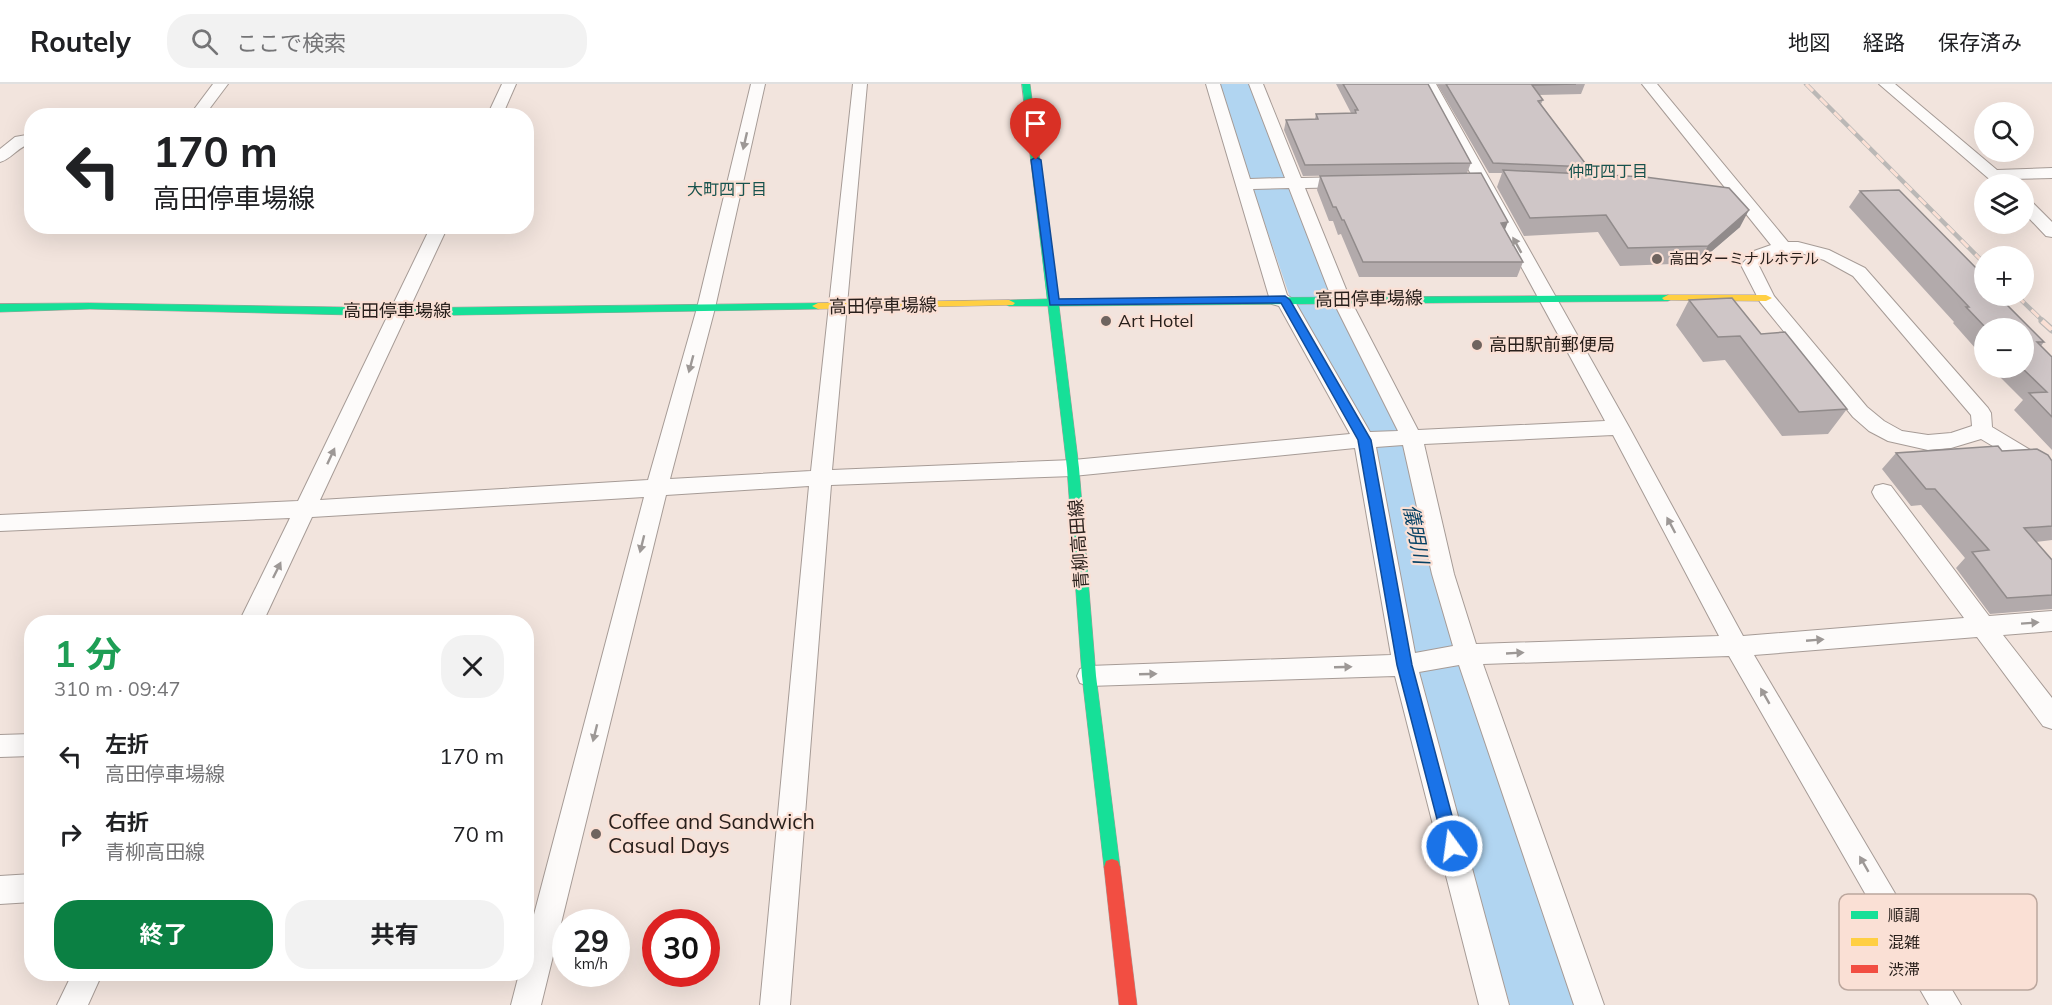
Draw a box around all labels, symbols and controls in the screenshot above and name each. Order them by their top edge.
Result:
search box [167,14,587,68]
text: Routely [30,24,131,59]
icon: search [188,25,221,58]
text: ここで検索 [236,29,346,57]
text: 地図 [1788,29,1830,55]
text: 経路 [1863,29,1905,55]
text: 保存済み [1938,29,2022,55]
pin [1010,98,1061,160]
map controls [1974,102,2034,378]
button: search [1974,102,2034,162]
icon: arrive [1019,107,1052,140]
text: 170 m [153,125,278,178]
icon: left [54,132,132,210]
one-way arrow [739,132,749,150]
district label: 仲町四丁目 [1568,161,1648,181]
button: layers [1974,174,2034,234]
district label: 大町四丁目 [687,179,767,199]
text: 高田停車場線 [153,181,315,215]
one-way arrow [1512,237,1522,254]
button: + [1974,246,2034,306]
place label: 高田ターミナルホテル [1669,249,1819,268]
marker: 高田ターミナルホテル [1650,252,1664,266]
street label: 高田停車場線 [1315,286,1423,311]
street label: 高田停車場線 [829,293,937,318]
street label: 高田停車場線 [343,299,451,322]
place label: Art Hotel [1118,309,1194,332]
marker: Art Hotel [1099,314,1113,328]
button: − [1974,318,2034,378]
place label: 高田駅前郵便局 [1489,333,1615,356]
marker: 高田駅前郵便局 [1470,338,1484,352]
one-way arrow [686,355,695,373]
one-way arrow [326,448,335,465]
street label: 青柳高田線 [1064,498,1093,590]
water label: 儀明川 [1398,502,1435,568]
one-way arrow [1666,516,1676,533]
one-way arrow [637,535,647,553]
one-way arrow [272,561,281,578]
one-way arrow [2020,618,2039,628]
text: 1 分 [54,631,121,676]
button: close [441,635,504,698]
one-way arrow [1805,635,1824,645]
one-way arrow [1505,648,1524,657]
one-way arrow [1333,662,1352,672]
one-way arrow [1138,669,1157,679]
text: 310 m · 09:47 [54,676,180,701]
one-way arrow [1760,687,1770,704]
one-way arrow [589,724,599,742]
text: 左折 [105,730,149,758]
icon: left [54,740,87,773]
text: 170 m [439,742,504,770]
text: 高田停車場線 [105,761,225,786]
text: 右折 [105,808,149,836]
place label: Coffee and Sandwich Casual Days [608,808,815,858]
position arrow [1420,814,1484,878]
icon: right [54,818,87,851]
text: 70 m [453,820,504,848]
marker: Coffee and Sandwich Casual Days [589,827,603,841]
text: 青柳高田線 [105,839,205,864]
one-way arrow [1858,856,1869,872]
legend [1839,894,2037,990]
button: 終了 [54,900,273,969]
button: 共有 [285,900,504,969]
text: 順調 [1888,905,1920,925]
speed limit sign: 30 [642,909,720,987]
text: 29 [573,922,609,960]
text: 混雑 [1888,932,1920,952]
text: km/h [574,954,608,973]
text: 渋滞 [1888,959,1920,979]

